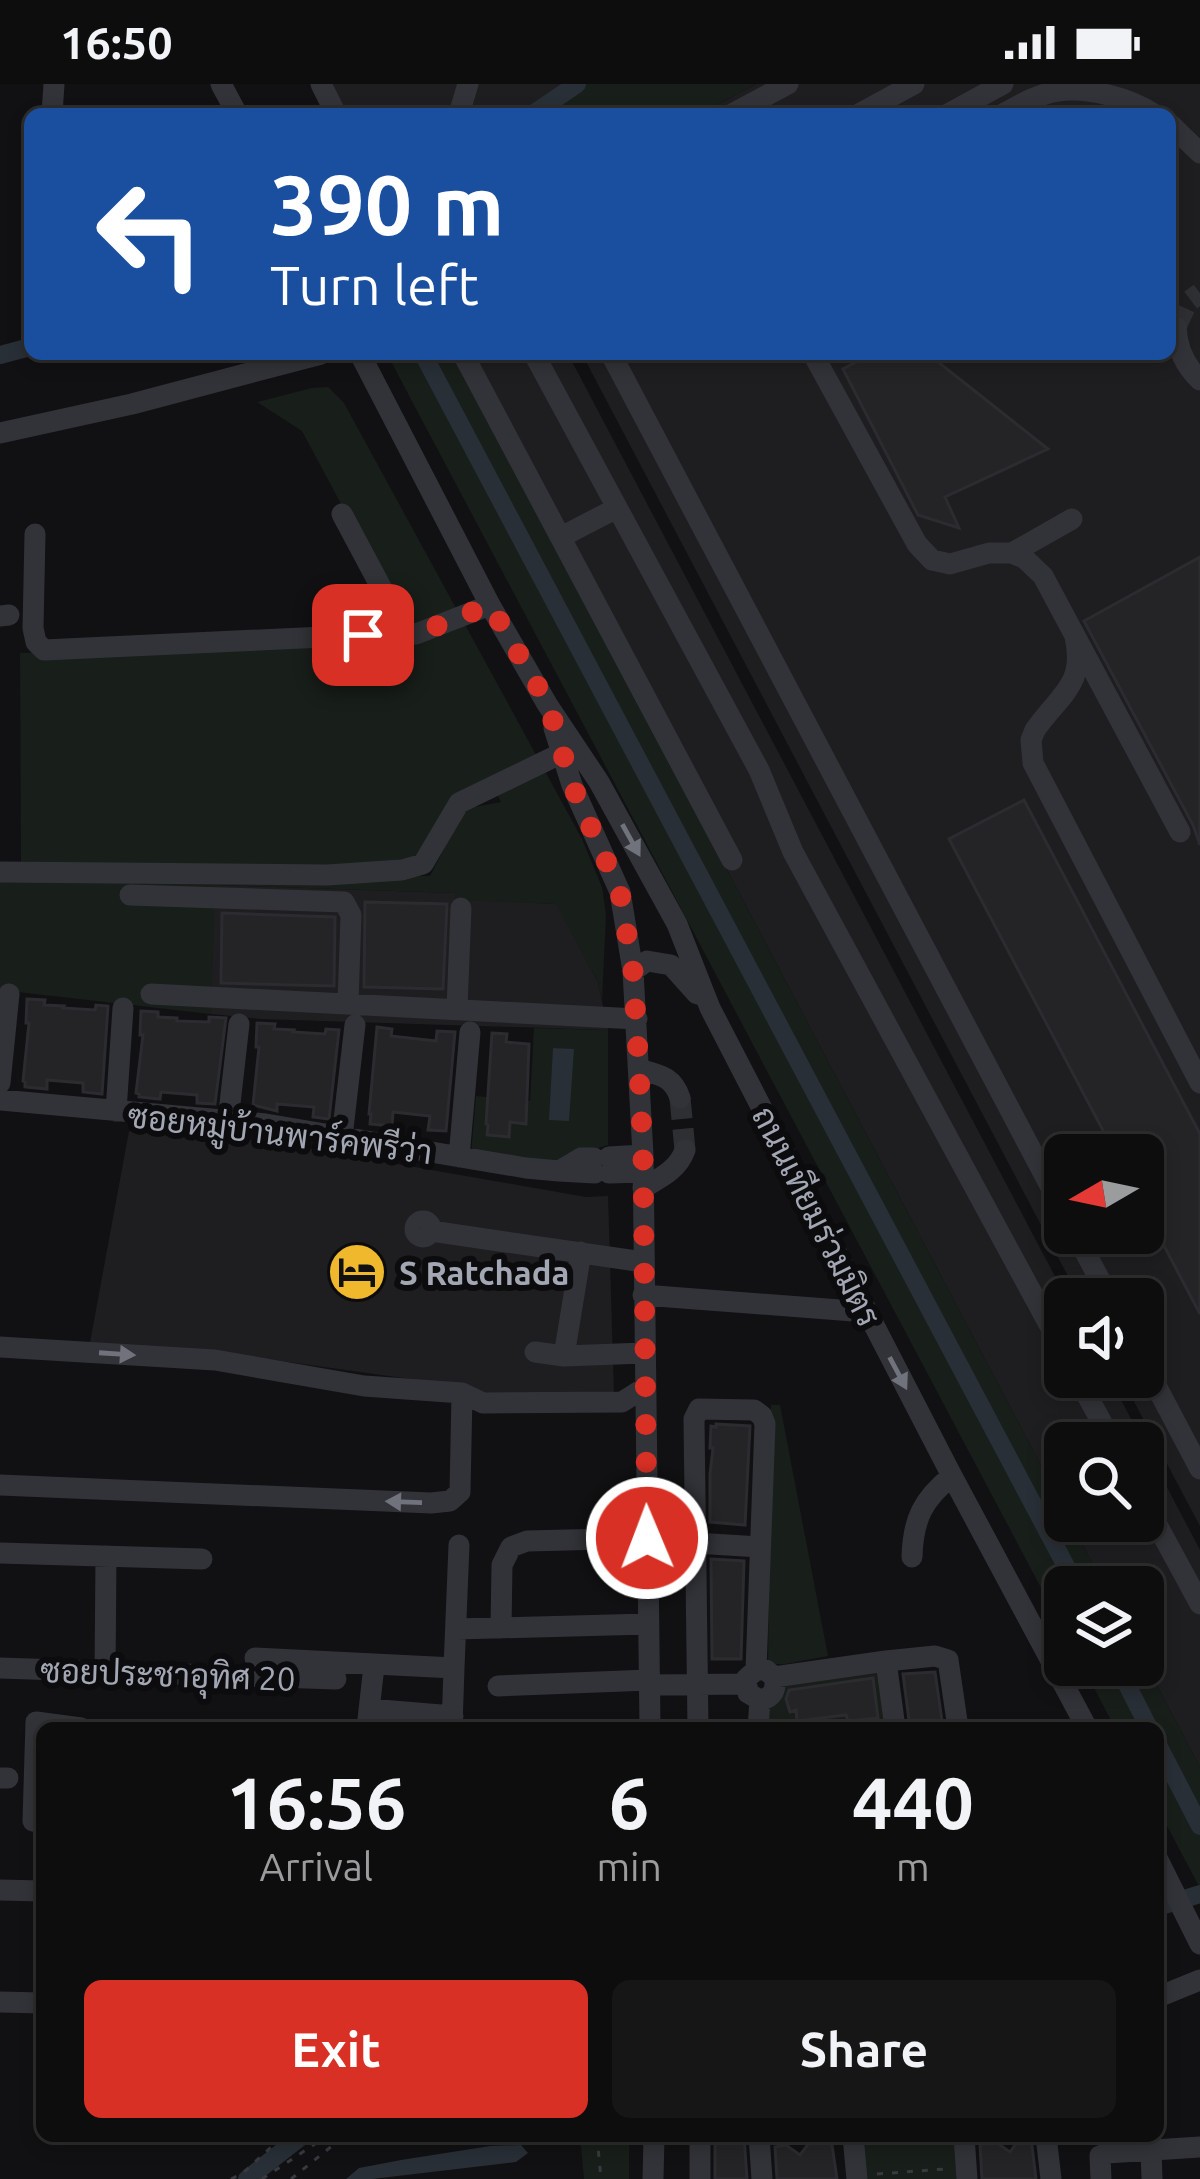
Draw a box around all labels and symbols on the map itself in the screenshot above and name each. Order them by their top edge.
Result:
pin [312,584,414,686]
one-way arrow [620,822,641,857]
street label: ซอยหมู่บ้านพาร์คพรีว่า [125,1095,434,1175]
street label: ถนนเทียมร่วมมิตร [746,1100,888,1332]
north arrow [1044,1134,1164,1254]
hotel icon: S Ratchada [326,1241,388,1303]
place label: S Ratchada [399,1254,569,1291]
one-way arrow [99,1345,136,1364]
one-way arrow [887,1356,908,1390]
position arrow [584,1475,710,1601]
one-way arrow [384,1492,422,1511]
street label: ซอยประชาอุทิศ 20 [40,1651,296,1702]

